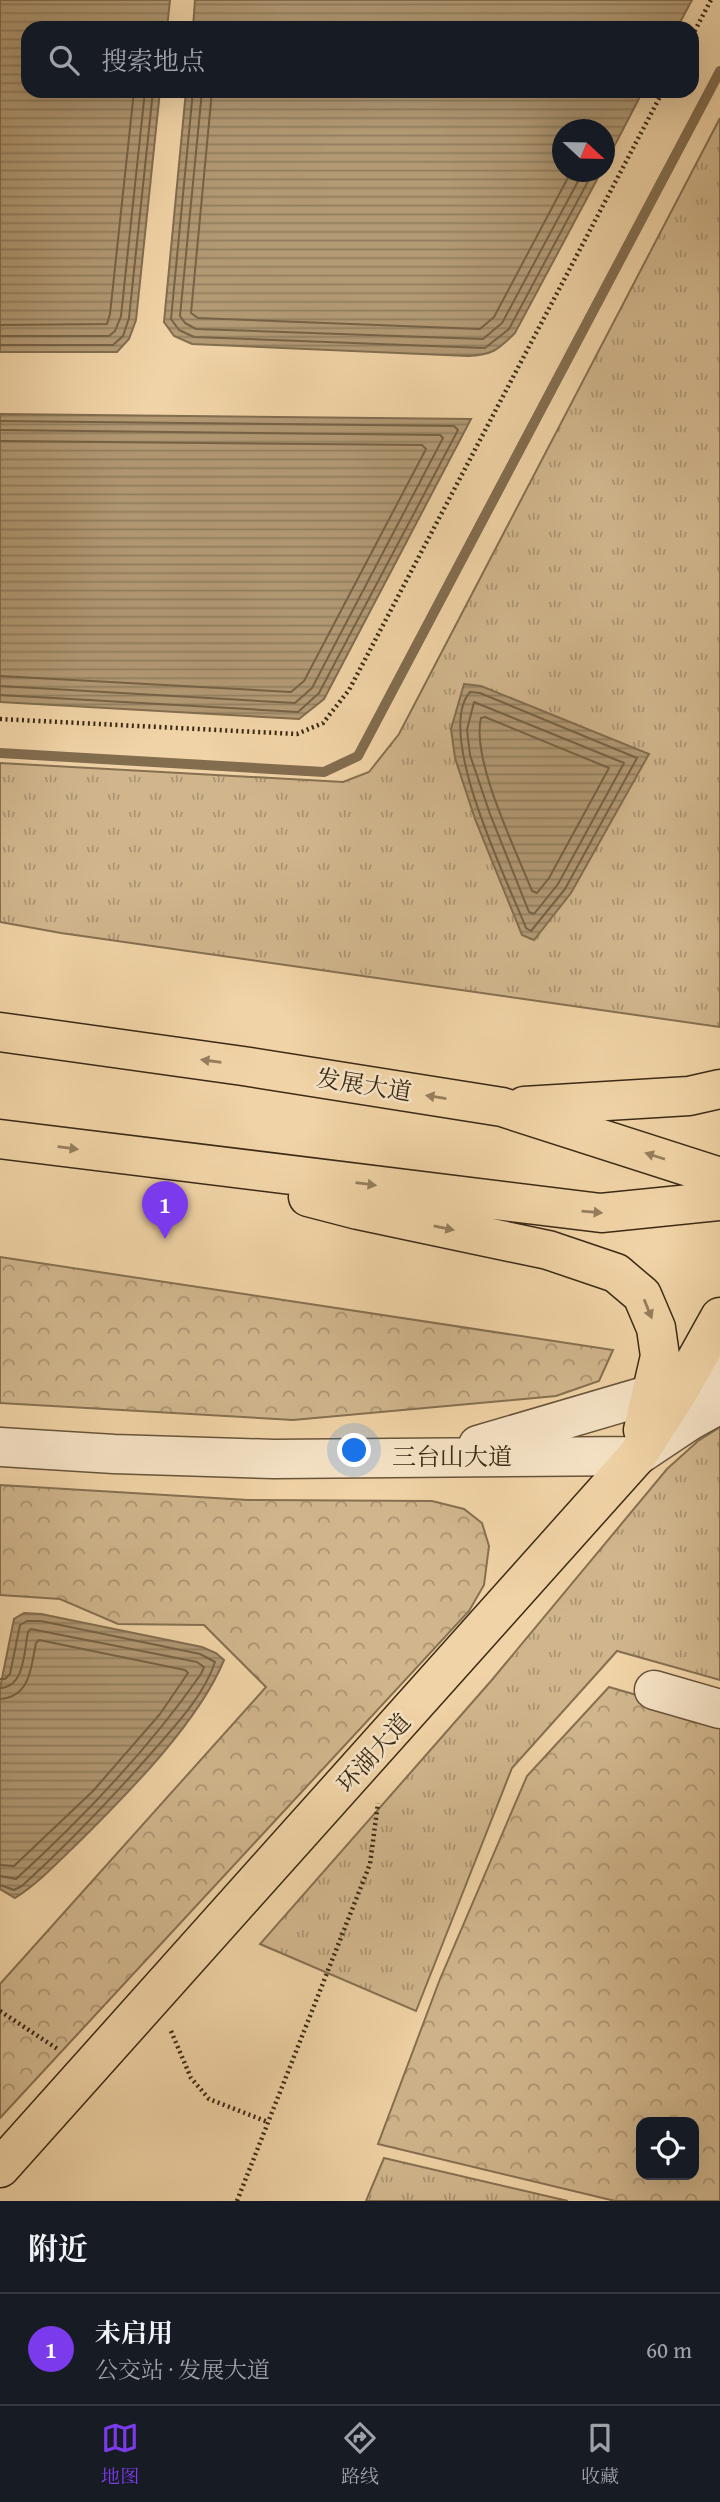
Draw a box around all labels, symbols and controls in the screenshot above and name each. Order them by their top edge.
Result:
search box [21,21,699,98]
icon: search [45,41,83,79]
text: 搜索地点 [101,41,205,80]
north arrow [552,119,615,182]
one-way arrow [200,1056,222,1067]
street label: 发展大道 [314,1060,414,1109]
one-way arrow [425,1091,447,1102]
one-way arrow [57,1142,79,1153]
one-way arrow [644,1150,665,1161]
one-way arrow [356,1179,378,1190]
pin: 1 [142,1181,188,1239]
one-way arrow [581,1207,603,1218]
one-way arrow [433,1223,455,1234]
one-way arrow [643,1298,654,1319]
your location [337,1433,371,1467]
street label: 三台山大道 [392,1439,512,1474]
street label: 环湖大道 [329,1705,419,1800]
map controls [636,2117,699,2180]
button: locate [636,2117,699,2180]
text: 附近 [28,2226,88,2270]
text: 未启用 [95,2313,173,2352]
text: 1 [45,2333,57,2366]
text: 60 m [646,2333,692,2366]
text: 公交站 · 发展大道 [95,2353,270,2386]
tab: 地图 [101,2419,139,2490]
tab: 路线 [341,2419,379,2490]
tab: 收藏 [581,2419,619,2490]

